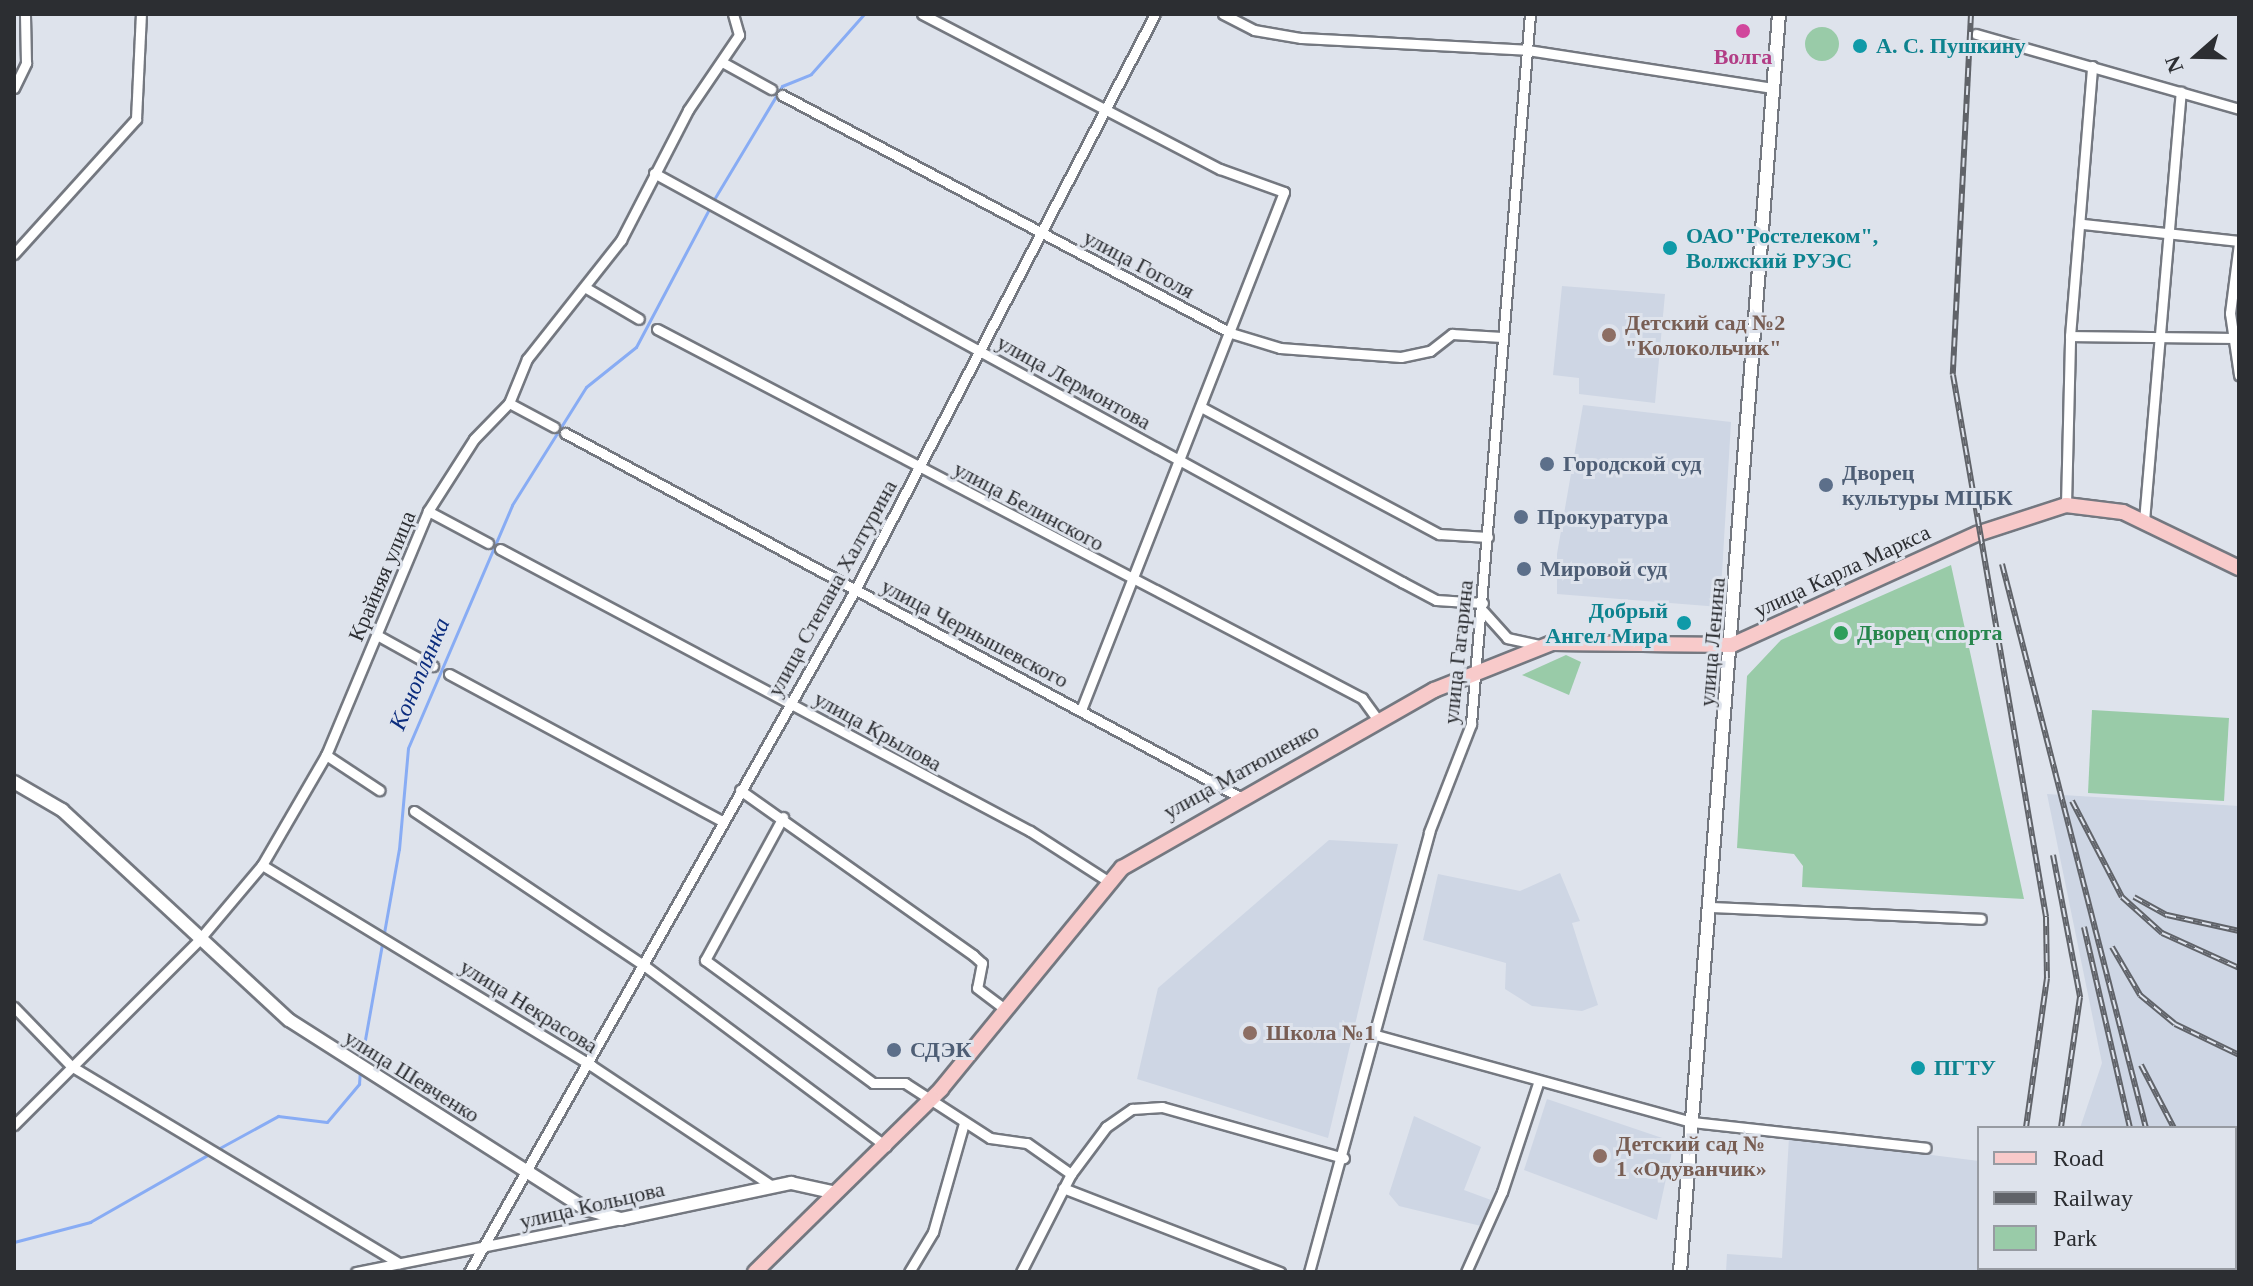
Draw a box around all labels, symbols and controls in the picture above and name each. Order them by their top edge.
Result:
north arrow [2157,16,2237,96]
marker: Волга [1734,22,1752,40]
place label: А. С. Пушкину [1876,33,2025,59]
marker: А. С. Пушкину [1851,37,1869,55]
place label: Волга [1714,44,1772,70]
text: N [2160,53,2188,76]
place label: ОАО"Ростелеком", Волжский РУЭС [1686,222,1878,274]
street label: улица Гоголя [1079,224,1199,304]
marker: ОАО"Ростелеком", Волжский РУЭС [1661,239,1679,257]
place label: Детский сад №2 "Колокольчик" [1625,309,1785,360]
marker: Детский сад №2 "Колокольчик" [1600,326,1618,344]
street label: улица Лермонтова [992,329,1156,435]
place label: Городской суд [1563,451,1701,477]
street label: улица Белинского [949,455,1109,557]
marker: Городской суд [1538,455,1556,473]
place label: Дворец культуры МЦБК [1842,459,2013,510]
street label: улица Степана Халтурина [761,475,903,701]
marker: Дворец культуры МЦБК [1817,476,1835,494]
place label: Прокуратура [1537,504,1668,530]
street label: Крайняя улица [343,507,421,645]
marker: Прокуратура [1512,508,1530,526]
street label: улица Карла Маркса [1750,519,1934,623]
place label: Мировой суд [1540,556,1667,582]
marker: Мировой суд [1515,560,1533,578]
street label: улица Чернышевского [877,572,1073,694]
street label: улица Ленина [1693,576,1731,708]
street label: улица Гагарина [1437,579,1479,725]
place label: Добрый Ангел Мира [1545,597,1668,648]
water label: Коноплянка [383,614,457,734]
marker: Добрый Ангел Мира [1675,614,1693,632]
place label: Дворец спорта [1857,620,2003,646]
marker: Дворец спорта [1832,624,1850,642]
street label: улица Крылова [809,685,947,777]
street label: улица Матюшенко [1159,717,1323,825]
street label: улица Некрасова [455,953,603,1059]
place label: Школа №1 [1266,1020,1375,1046]
street label: улица Шевченко [339,1024,485,1128]
marker: Школа №1 [1241,1024,1259,1042]
place label: СДЭК [910,1037,971,1063]
marker: СДЭК [885,1041,903,1059]
place label: ПГТУ [1934,1055,1996,1081]
marker: ПГТУ [1909,1059,1927,1077]
legend [1977,1126,2237,1270]
place label: Детский сад № 1 «Одуванчик» [1616,1130,1767,1182]
text: Road [2053,1145,2104,1171]
marker: Детский сад № 1 «Одуванчик» [1591,1147,1609,1165]
street label: улица Кольцова [517,1176,667,1234]
text: Railway [2053,1185,2133,1211]
text: Park [2053,1225,2097,1251]

